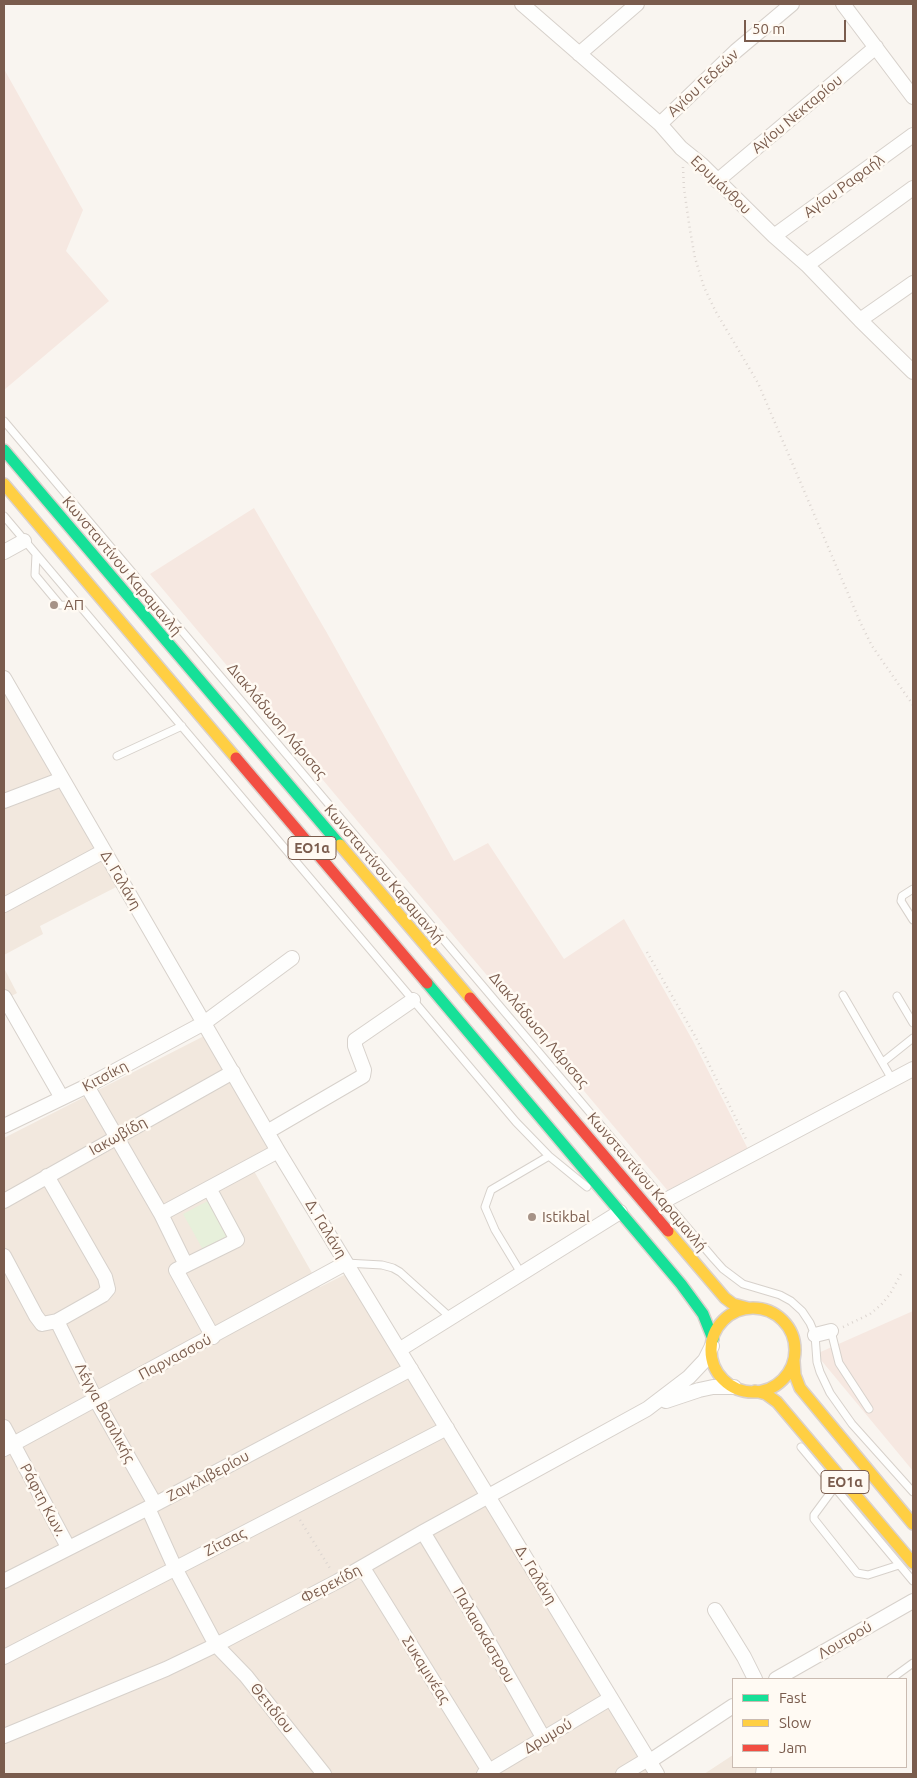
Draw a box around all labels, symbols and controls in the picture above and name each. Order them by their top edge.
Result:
scale bar [747,10,850,42]
text: 50 m [752,20,785,37]
street label: Αγίου Γεδεών [664,45,742,121]
street label: Αγίου Νεκταρίου [748,71,846,157]
street label: Αγίου Ραφαήλ [800,151,888,221]
street label: Ερυμάνθου [687,152,755,218]
street label: Κωνσταντίνου Καραμανλή [58,493,186,639]
place label: ΑΠ [64,596,84,614]
marker: ΑΠ [48,599,60,611]
street label: Διακλάδωση Λάρισας [223,659,331,783]
street label: Κωνσταντίνου Καραμανλή [320,801,448,947]
road number: ΕΟ1α [288,836,336,860]
street label: Δ. Γαλάνη [97,847,145,913]
street label: Διακλάδωση Λάρισας [485,968,593,1092]
street label: Κιτσίκη [79,1057,131,1095]
street label: Κωνσταντίνου Καραμανλή [583,1109,711,1255]
street label: Ιακωβίδη [86,1113,150,1159]
street label: Δ. Γαλάνη [301,1196,351,1262]
place label: Istikbal [542,1208,590,1226]
marker: Istikbal [526,1211,538,1223]
street label: Παρνασσού [135,1330,215,1384]
street label: Λέγγα Βασιλικής [71,1360,139,1466]
street label: Ζαγκλιβερίου [164,1447,252,1505]
street label: Ράφτη Κων. [16,1461,70,1539]
road number: ΕΟ1α [821,1470,869,1494]
street label: Ζίτσας [201,1524,249,1560]
street label: Δ. Γαλάνη [511,1542,561,1608]
street label: Φερεκίδη [298,1561,364,1607]
street label: Παλαιοκάστρου [449,1584,519,1686]
street label: Λουτρού [815,1617,875,1663]
street label: Συκαμινέας [398,1633,454,1707]
legend [732,1678,907,1768]
street label: Θετιδίου [246,1679,298,1737]
text: Fast [779,1689,806,1706]
text: Slow [779,1714,811,1731]
street label: Δρυμού [521,1715,575,1757]
text: Jam [779,1739,807,1756]

